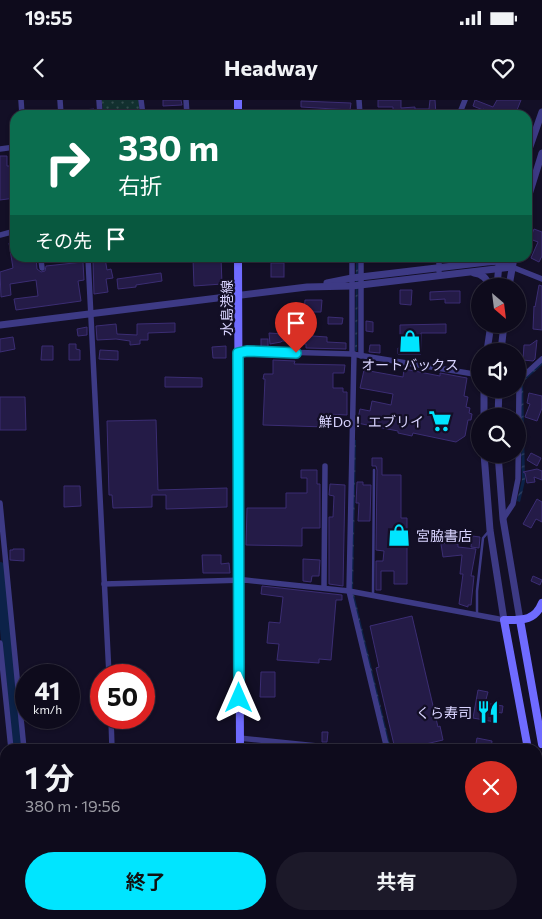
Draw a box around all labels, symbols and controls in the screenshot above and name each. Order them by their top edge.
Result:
text: 19:55 [25,6,73,29]
icon: back [25,54,53,82]
text: Headway [224,54,318,81]
icon: heart [489,54,517,82]
text: 330 m [118,125,219,168]
icon: right [35,130,100,195]
text: 右折 [118,172,162,199]
icon: arrive [102,225,130,253]
text: その先 [35,229,92,252]
north arrow [471,278,526,332]
map controls [471,278,526,463]
street label: 水島港線 [218,280,235,336]
pin [275,302,317,353]
icon: arrive [282,309,310,337]
shop icon: オートバックス [397,328,423,354]
button: sound [471,343,526,398]
place label: オートバックス [361,356,459,373]
supermarket icon: 鮮Do！ エブリイ [427,408,453,434]
button: search [471,408,526,463]
place label: 鮮Do！ エブリイ [319,413,424,430]
shop icon: 宮脇書店 [386,522,412,548]
place label: 宮脇書店 [416,527,472,544]
speed limit sign: 50 [90,664,155,729]
position arrow [212,671,264,723]
text: 41 [35,675,60,705]
restaurant icon: くら寿司 [475,699,501,725]
text: km/h [33,702,62,716]
place label: くら寿司 [416,704,472,721]
text: 1 分 [25,758,74,795]
button: close [465,761,517,813]
text: 380 m · 19:56 [25,796,120,815]
button: 終了 [25,852,266,910]
button: 共有 [276,852,517,910]

